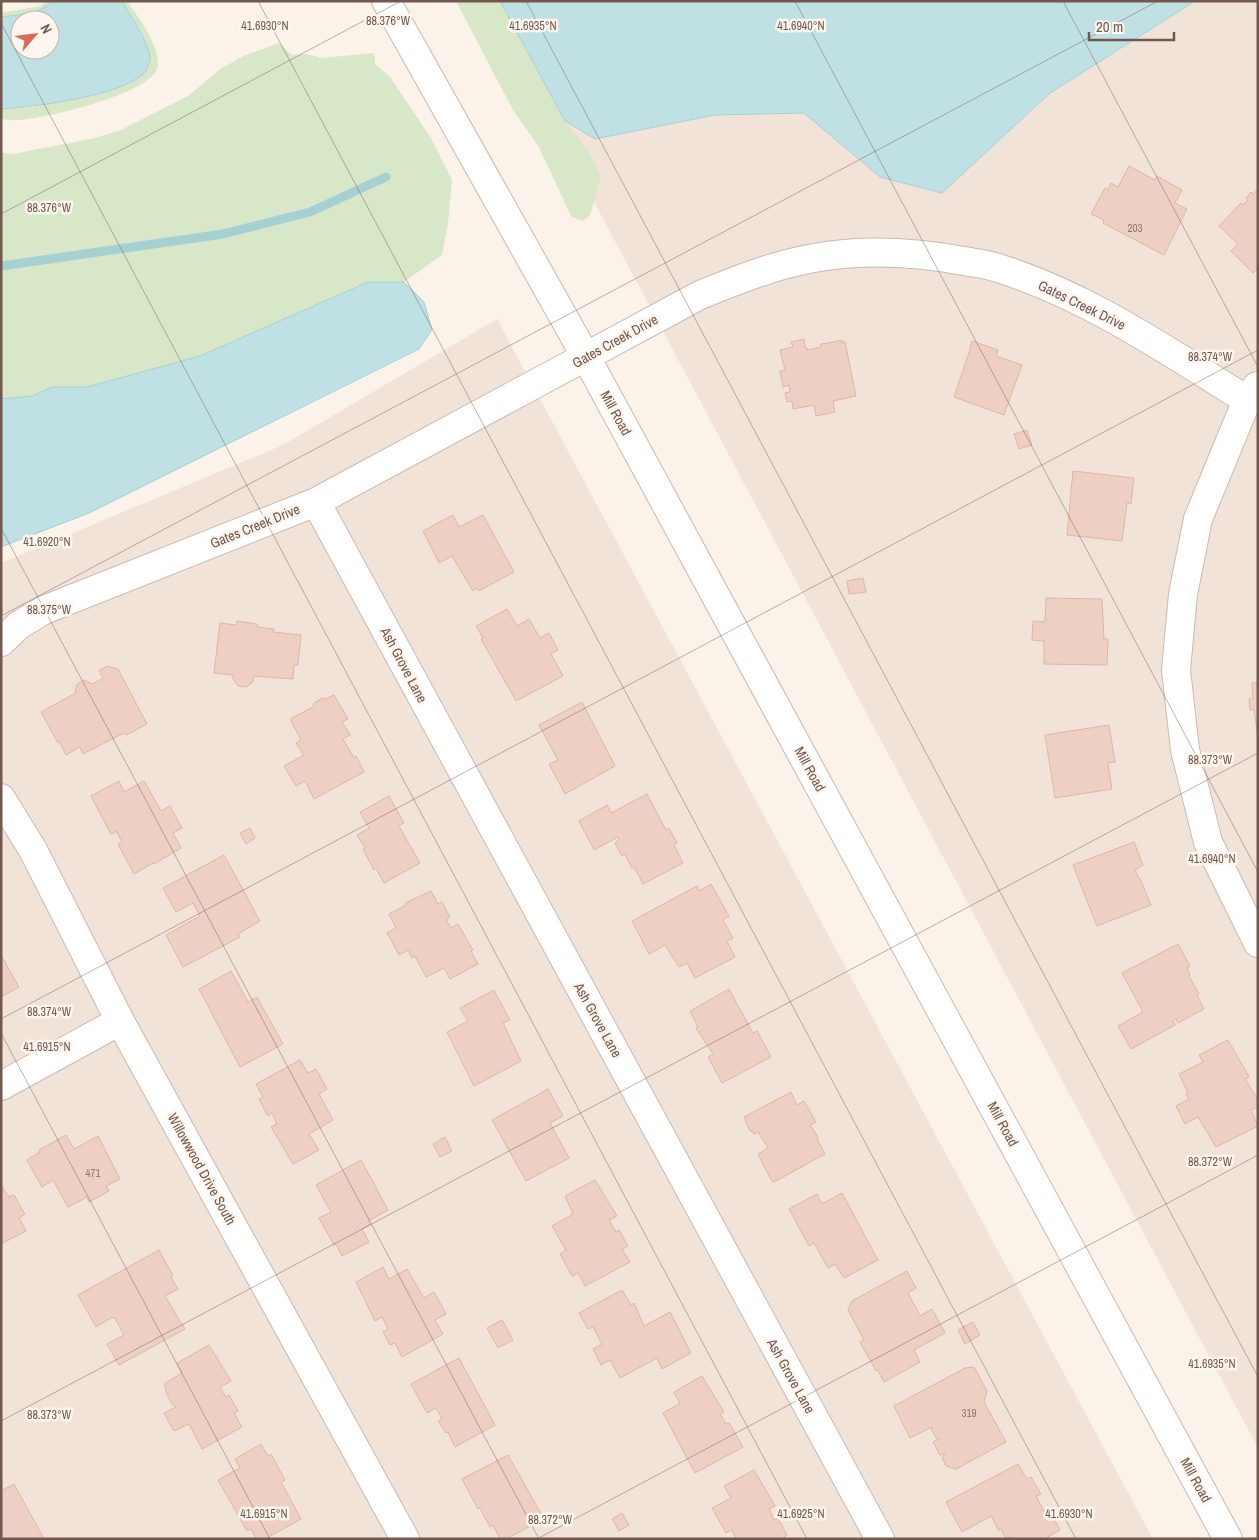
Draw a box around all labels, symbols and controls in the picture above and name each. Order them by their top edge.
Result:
north arrow [10,10,60,60]
scale bar [1089,10,1174,42]
text: 88.376°W [366,13,411,29]
text: 20 m [1096,16,1123,37]
text: 41.6930°N [241,18,289,34]
text: 41.6935°N [509,18,557,34]
text: 41.6940°N [777,18,825,34]
text: N [37,21,56,37]
text: 88.376°W [27,200,72,216]
house number: 203 [1127,221,1143,235]
street label: Gates Creek Drive [1035,276,1129,334]
street label: Gates Creek Drive [569,310,661,372]
text: 88.374°W [1188,349,1233,365]
street label: Mill Road [596,387,636,439]
street label: Gates Creek Drive [208,500,302,552]
text: 41.6920°N [23,534,71,550]
text: 88.375°W [27,602,72,618]
street label: Ash Grove Lane [376,623,431,706]
street label: Mill Road [790,743,830,795]
text: 88.373°W [1188,752,1233,768]
text: 41.6940°N [1188,851,1236,867]
street label: Ash Grove Lane [570,978,626,1061]
text: 88.374°W [27,1004,72,1020]
text: 41.6915°N [23,1039,71,1055]
street label: Mill Road [983,1098,1023,1150]
street label: Willowwood Drive South [164,1110,240,1228]
text: 88.372°W [1188,1154,1233,1170]
house number: 471 [85,1166,101,1180]
street label: Ash Grove Lane [763,1334,819,1417]
text: 41.6935°N [1188,1356,1236,1372]
house number: 319 [961,1406,977,1420]
text: 88.373°W [27,1407,72,1423]
street label: Mill Road [1176,1454,1216,1506]
text: 41.6915°N [240,1506,288,1522]
text: 41.6925°N [777,1506,825,1522]
text: 41.6930°N [1045,1506,1093,1522]
text: 88.372°W [528,1512,573,1528]

